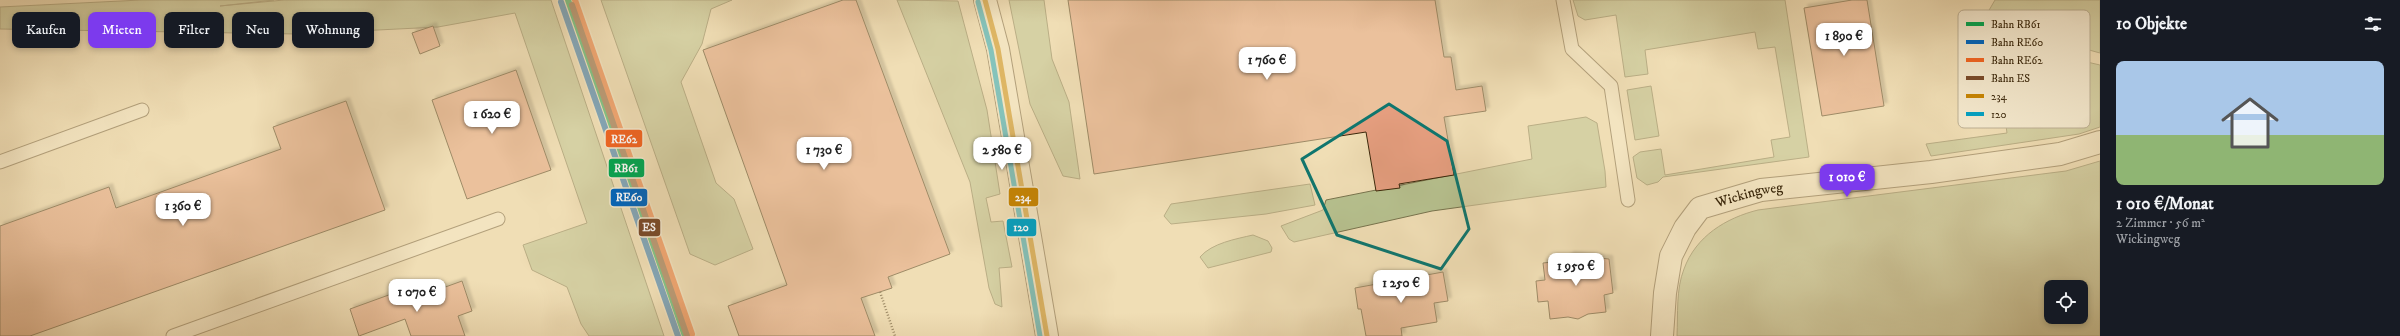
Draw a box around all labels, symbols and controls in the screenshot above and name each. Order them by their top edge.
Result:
legend [1958,10,2090,128]
chip: Kaufen [12,12,80,48]
chip: Mieten [88,12,156,48]
chip: Filter [164,12,224,48]
chip: Neu [232,12,284,48]
chip: Wohnung [292,12,374,48]
text: 10 Objekte [2116,13,2187,35]
icon: filters [2362,13,2384,35]
text: Bahn RB61 [1991,18,2041,32]
pin: 1 890 € [1807,23,1881,57]
text: 1 890 € [1825,28,1863,44]
text: Bahn RE60 [1991,36,2043,50]
pin: 1 760 € [1230,47,1304,81]
text: 1 760 € [1248,52,1286,68]
text: Bahn RE62 [1991,54,2043,68]
text: Bahn ES [1991,72,2030,86]
icon: home [2214,87,2286,159]
text: 234 [1991,90,2008,104]
pin: 1 620 € [455,101,529,135]
text: 1 620 € [473,106,511,122]
text: 120 [1991,108,2006,122]
line badge: RE62 [605,129,643,148]
text: RE62 [611,133,638,147]
pin: 1 730 € [787,137,861,171]
pin: 2 580 € [965,137,1039,171]
text: 1 730 € [806,142,842,158]
text: 2 580 € [982,142,1022,158]
line badge: RB61 [608,158,645,178]
text: RB61 [614,162,638,176]
pin: 1 010 € [1810,164,1884,198]
text: 1 010 € [1829,169,1865,185]
street label: Wickingweg [1712,179,1784,212]
line badge: 234 [1008,187,1039,207]
line badge: RE60 [610,188,648,207]
text: RE60 [616,191,642,205]
text: 234 [1015,191,1032,205]
pin: 1 360 € [146,193,220,227]
text: 1 010 €/Monat [2116,193,2214,215]
text: 1 360 € [165,198,201,214]
text: 2 Zimmer · 56 m² [2116,215,2205,231]
line badge: ES [638,218,661,237]
line badge: 120 [1006,218,1037,237]
text: ES [642,221,656,235]
text: 120 [1013,221,1029,235]
text: Wickingweg [2116,231,2180,247]
pin: 1 950 € [1539,253,1613,287]
text: 1 950 € [1557,258,1595,274]
pin: 1 250 € [1364,270,1438,304]
text: 1 250 € [1382,275,1420,291]
pin: 1 070 € [380,279,454,313]
map controls [2044,280,2088,324]
button: locate [2044,280,2088,324]
text: 1 070 € [398,284,436,300]

